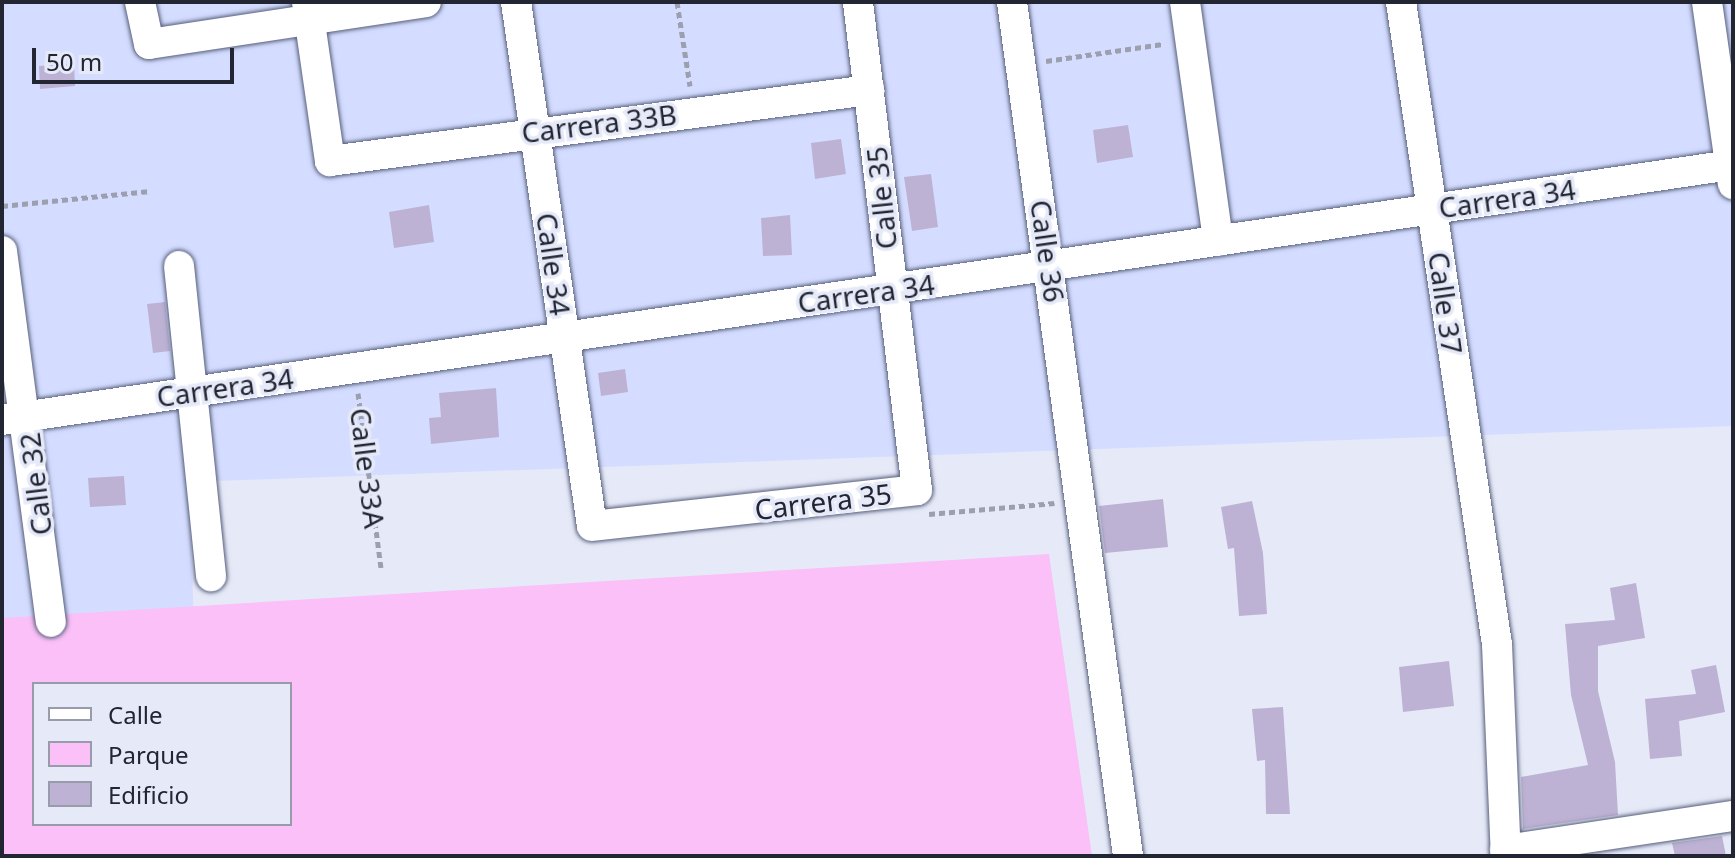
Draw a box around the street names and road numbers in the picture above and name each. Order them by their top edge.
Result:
street label: Carrera 33B [520,97,678,149]
street label: Calle 35 [859,145,903,251]
street label: Carrera 34 [1436,172,1578,224]
street label: Calle 36 [1024,198,1072,304]
street label: Calle 34 [530,211,578,317]
street label: Calle 37 [1422,250,1470,356]
street label: Carrera 34 [795,267,937,319]
street label: Carrera 34 [154,361,296,413]
street label: Calle 33A [344,406,392,530]
street label: Calle 32 [12,431,58,537]
street label: Carrera 35 [753,476,893,526]

